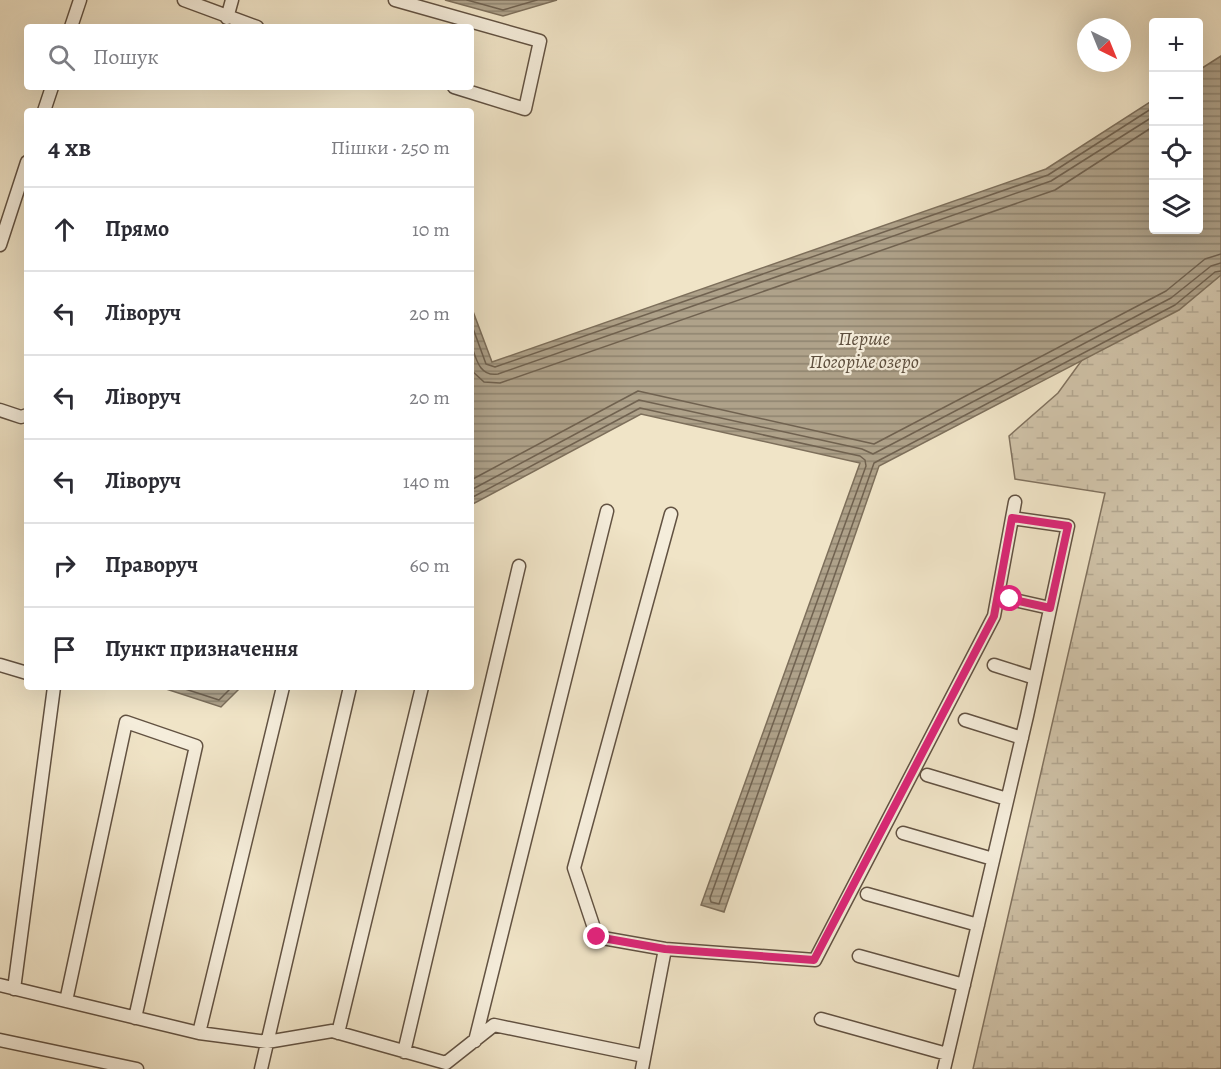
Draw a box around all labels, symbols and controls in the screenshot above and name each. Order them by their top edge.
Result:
north arrow [1077,18,1131,72]
map controls [1149,18,1203,234]
button: + [1149,18,1203,72]
search box [24,24,474,90]
icon: search [45,41,78,74]
text: Пошук [93,42,159,72]
button: − [1149,72,1203,126]
button: locate [1149,126,1203,180]
text: 4 хв [48,130,91,165]
text: Пішки · 250 m [331,134,450,161]
button: layers [1149,180,1203,234]
icon: ahead [48,213,81,246]
text: Прямо [105,214,169,244]
text: 10 m [412,216,450,243]
icon: left [48,297,81,330]
text: Ліворуч [105,298,181,328]
text: 20 m [409,300,450,327]
water label: Перше Погоріле озеро [809,325,919,375]
icon: left [48,381,81,414]
text: Ліворуч [105,382,181,412]
text: 20 m [409,384,450,411]
icon: left [48,465,81,498]
text: Ліворуч [105,466,181,496]
text: 140 m [403,468,450,495]
icon: right [48,549,81,582]
text: Праворуч [105,550,198,580]
text: 60 m [410,552,450,579]
route start [996,585,1022,611]
icon: arrive [48,633,81,666]
text: Пункт призначення [105,634,298,664]
route end [583,923,609,949]

